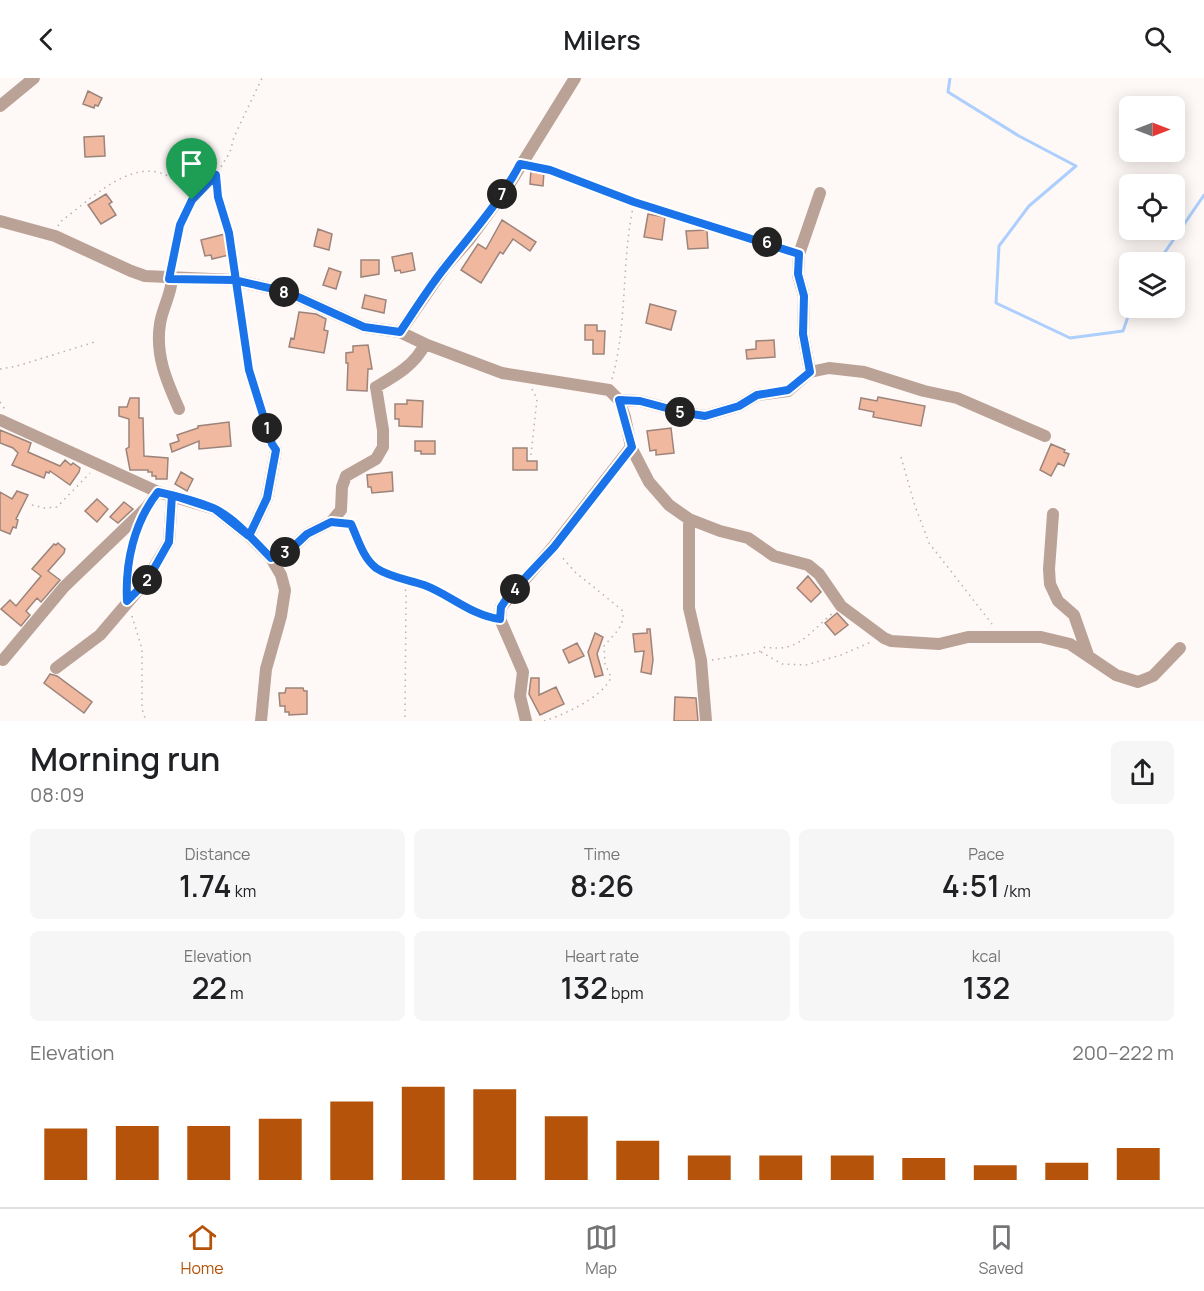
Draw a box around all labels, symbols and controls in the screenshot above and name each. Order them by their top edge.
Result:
text: Milers [563,21,641,58]
icon: back [30,23,63,56]
icon: search [1141,23,1174,56]
north arrow [1119,96,1185,162]
map controls [1119,96,1185,318]
pin [166,138,217,200]
icon: arrive [175,147,208,180]
button: locate [1119,174,1185,240]
pin: 7 [487,179,517,209]
text: 7 [498,183,506,205]
pin: 6 [752,227,782,257]
text: 6 [762,231,772,253]
button: layers [1119,252,1185,318]
pin: 8 [269,277,299,307]
text: 8 [279,281,289,303]
pin: 5 [665,397,695,427]
text: 5 [675,401,685,423]
pin: 1 [252,413,282,443]
text: 1 [263,417,271,439]
pin: 3 [270,537,300,567]
text: 3 [280,541,290,563]
pin: 2 [132,565,162,595]
text: 2 [142,569,152,591]
pin: 4 [500,574,530,604]
text: 4 [510,578,520,600]
text: Morning run [30,736,220,781]
button: share [1111,741,1174,804]
text: 08:09 [30,781,84,808]
text: Distance [185,843,250,865]
text: Time [584,843,620,865]
text: Pace [968,843,1004,865]
text: 1.74 [179,865,232,906]
text: 8:26 [570,865,634,906]
text: 4:51 [942,865,1000,906]
text: km [232,880,256,902]
text: /km [1000,880,1031,902]
text: Elevation [184,945,251,967]
text: Heart rate [565,945,639,967]
text: kcal [972,945,1001,967]
text: 22 [192,967,227,1008]
text: 132 [560,967,608,1008]
text: 132 [963,967,1010,1008]
text: m [227,982,244,1004]
text: bpm [608,982,644,1004]
text: Elevation [30,1039,114,1066]
text: 200–222 m [1072,1039,1174,1066]
tab: Home [180,1221,224,1279]
tab: Map [585,1221,618,1279]
tab: Saved [978,1221,1024,1279]

